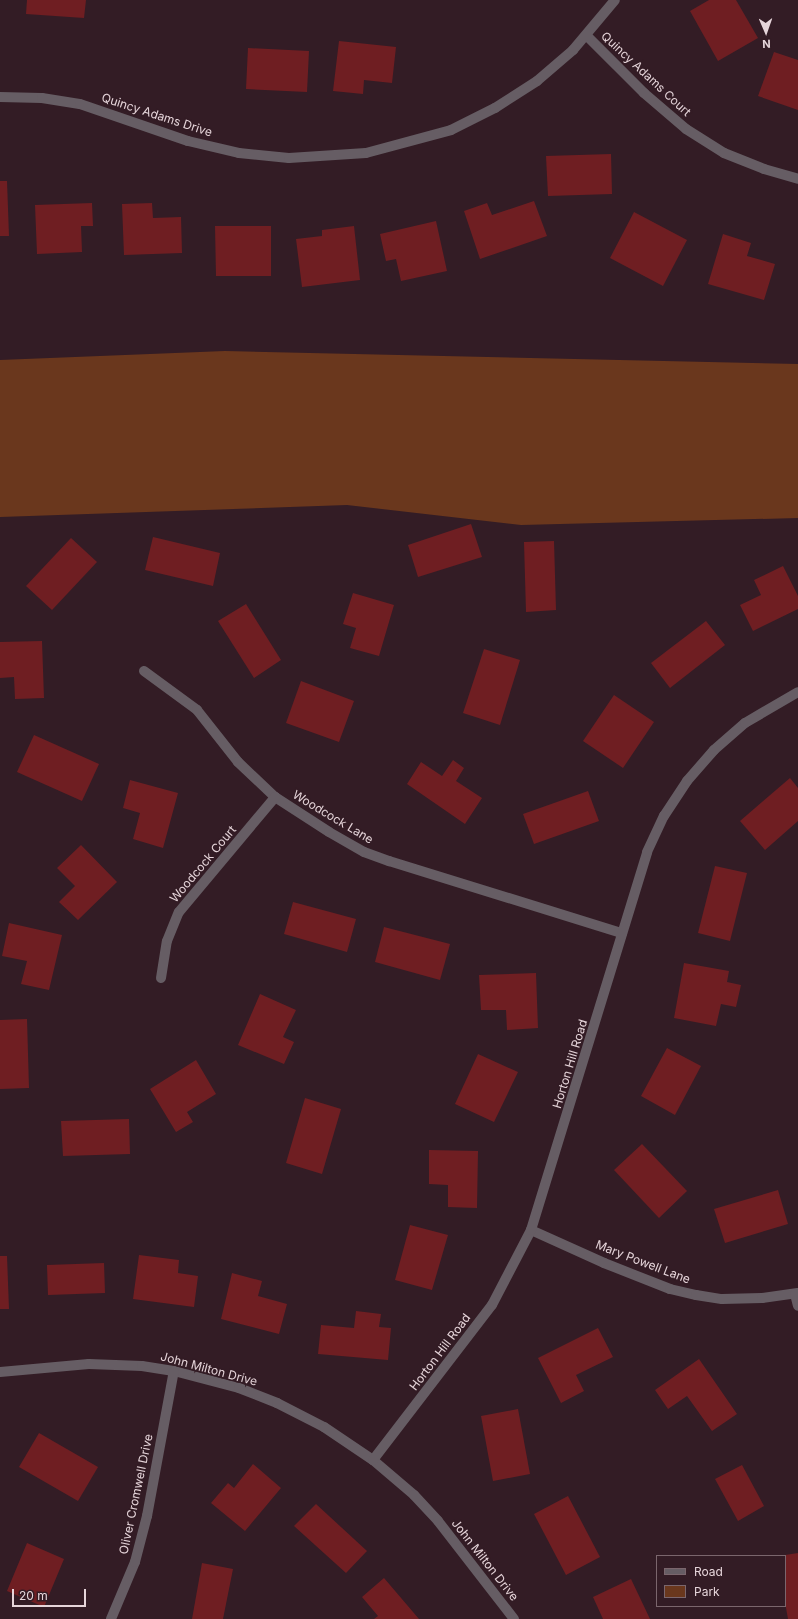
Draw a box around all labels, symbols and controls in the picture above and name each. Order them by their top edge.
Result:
north arrow [746,12,786,52]
street label: Quincy Adams Court [598,29,694,119]
text: N [762,37,771,51]
street label: Quincy Adams Drive [100,90,214,140]
street label: Woodcock Lane [290,787,376,847]
street label: Woodcock Court [167,823,239,905]
street label: Horton Hill Road [550,1018,590,1110]
street label: Mary Powell Lane [594,1237,692,1287]
street label: Horton Hill Road [406,1311,474,1393]
street label: John Milton Drive [159,1349,259,1389]
street label: Oliver Cromwell Drive [116,1432,156,1556]
street label: John Milton Drive [449,1516,521,1604]
legend [656,1555,786,1607]
text: Road [694,1564,723,1579]
scale bar [14,1581,88,1607]
text: Park [694,1584,720,1599]
text: 20 m [19,1588,48,1603]

